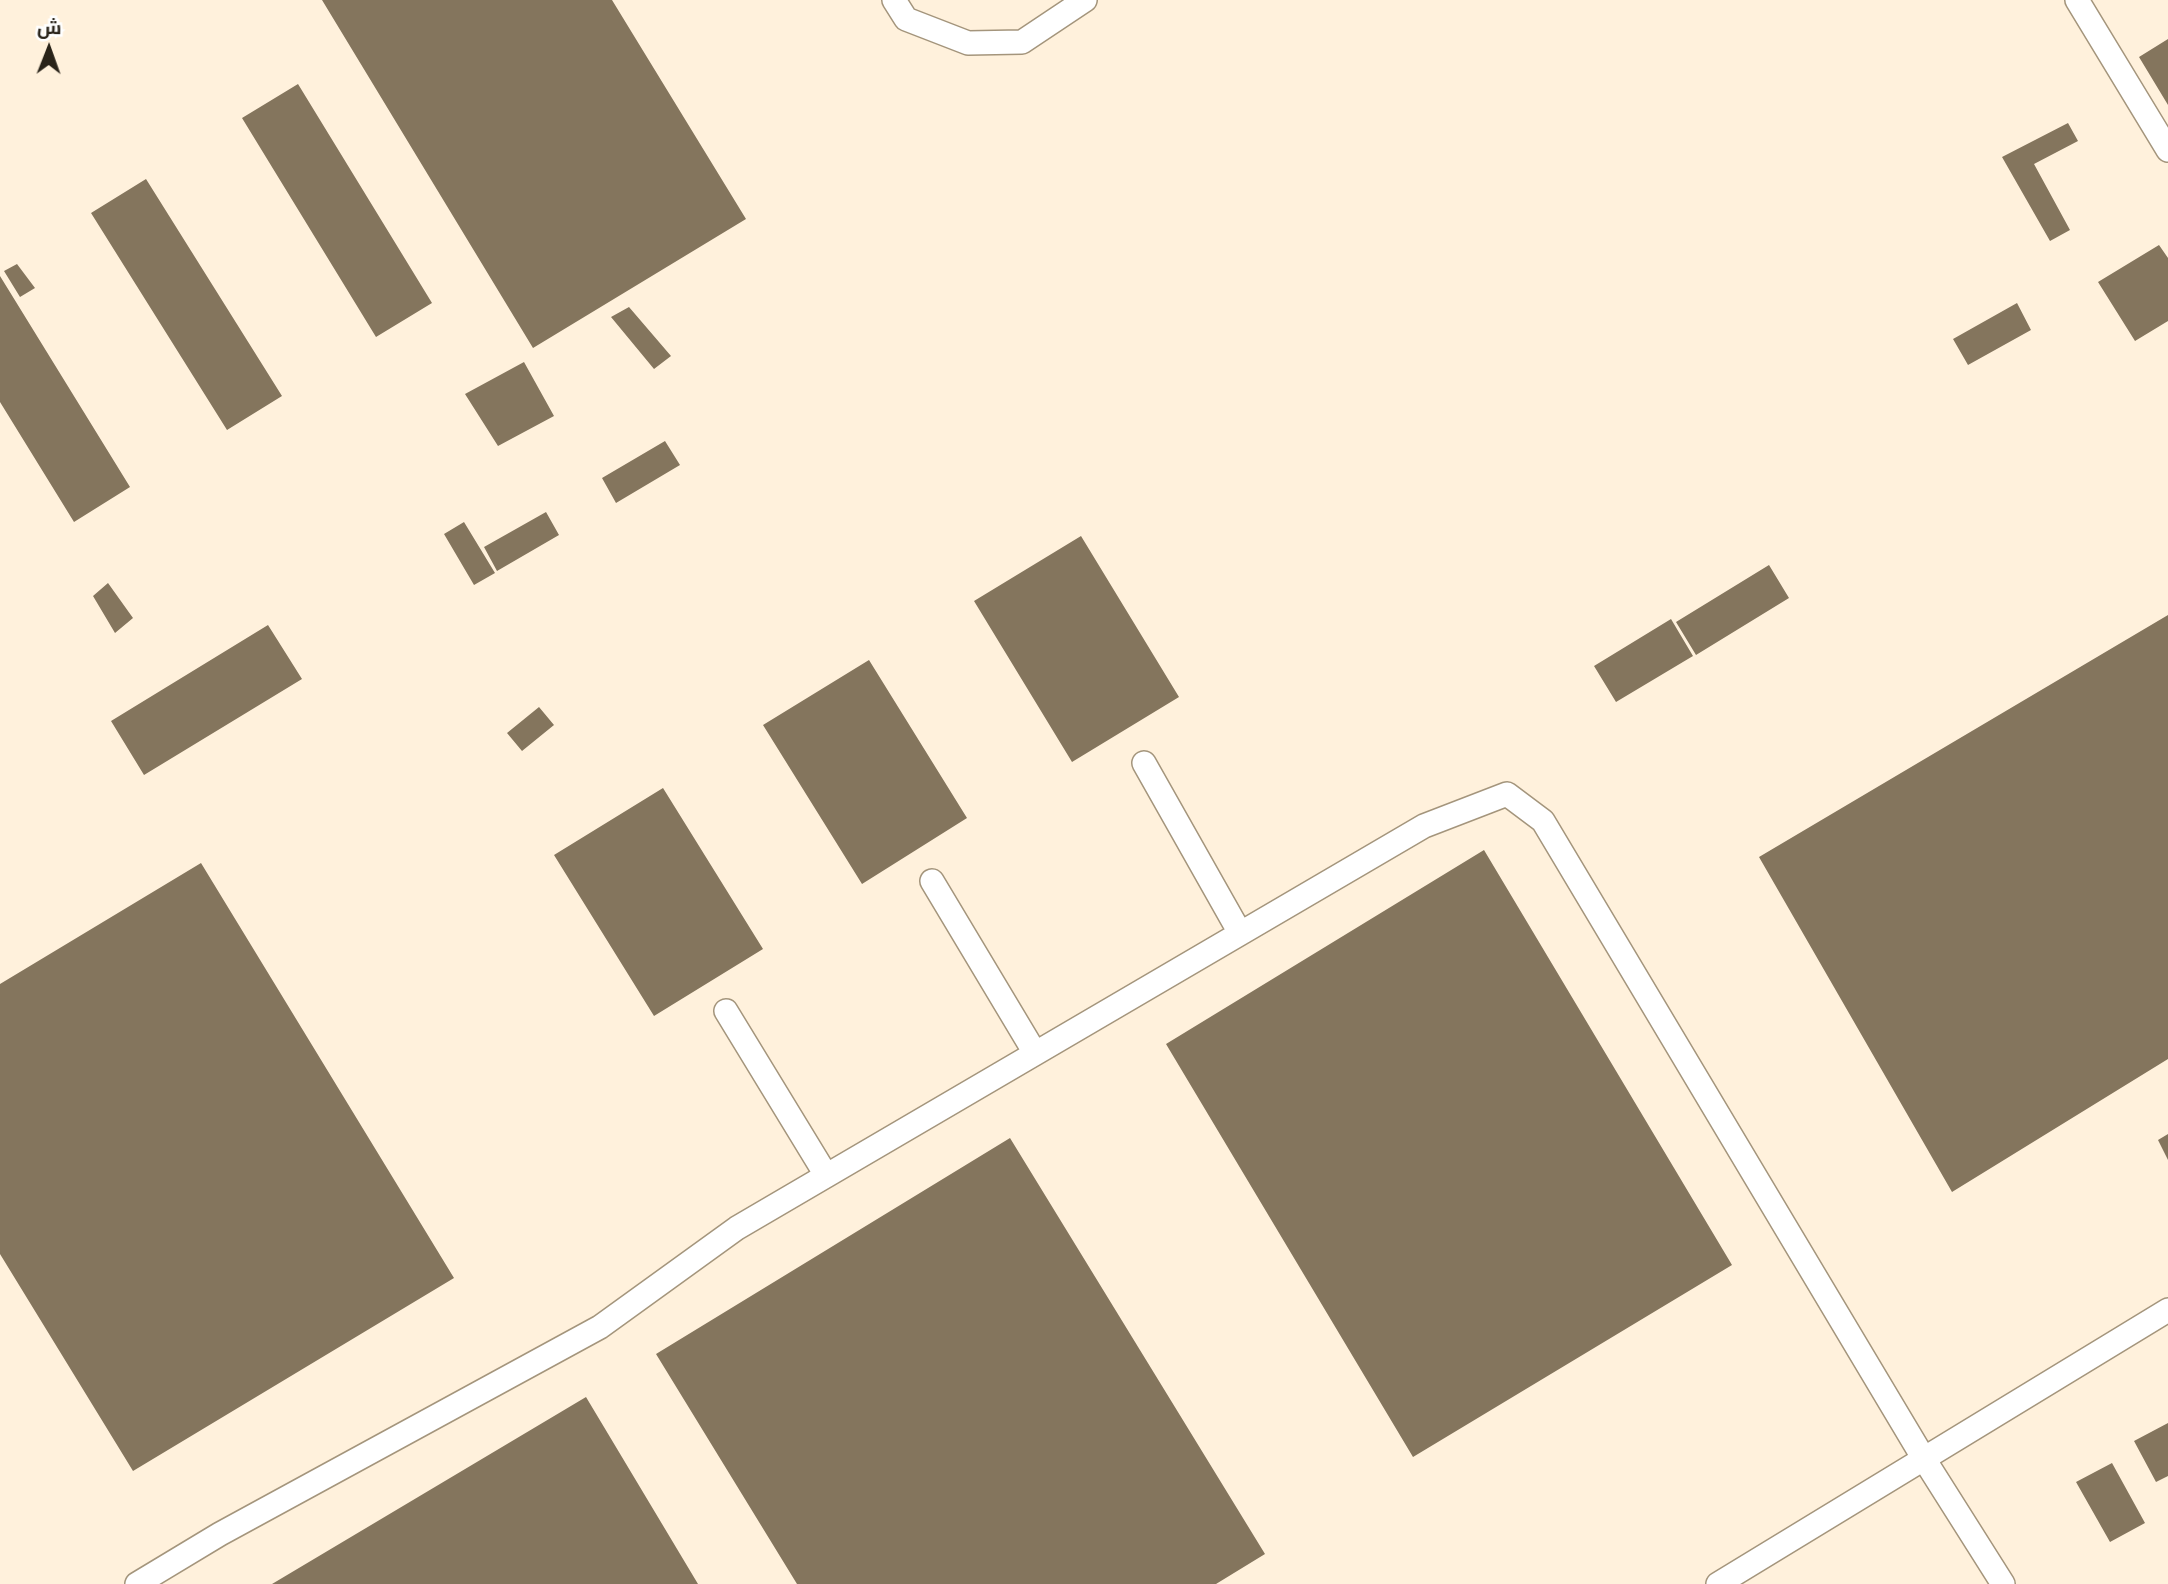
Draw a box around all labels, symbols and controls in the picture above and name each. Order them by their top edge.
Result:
north arrow [14,14,84,84]
text: ش [37,14,62,41]

